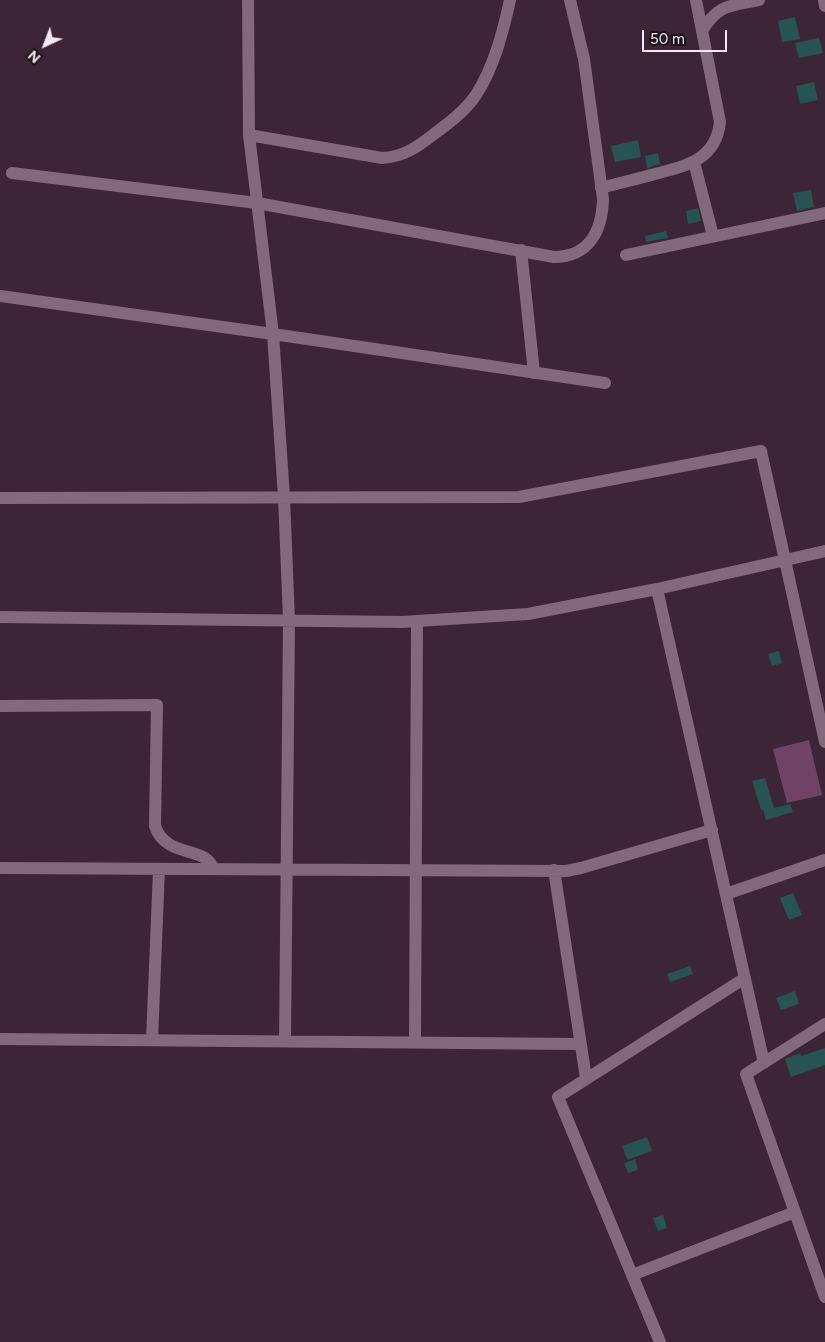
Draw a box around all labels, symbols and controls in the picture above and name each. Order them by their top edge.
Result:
north arrow [20,20,70,70]
scale bar [645,20,730,52]
text: 50 m [650,30,685,48]
text: N [25,46,44,66]

